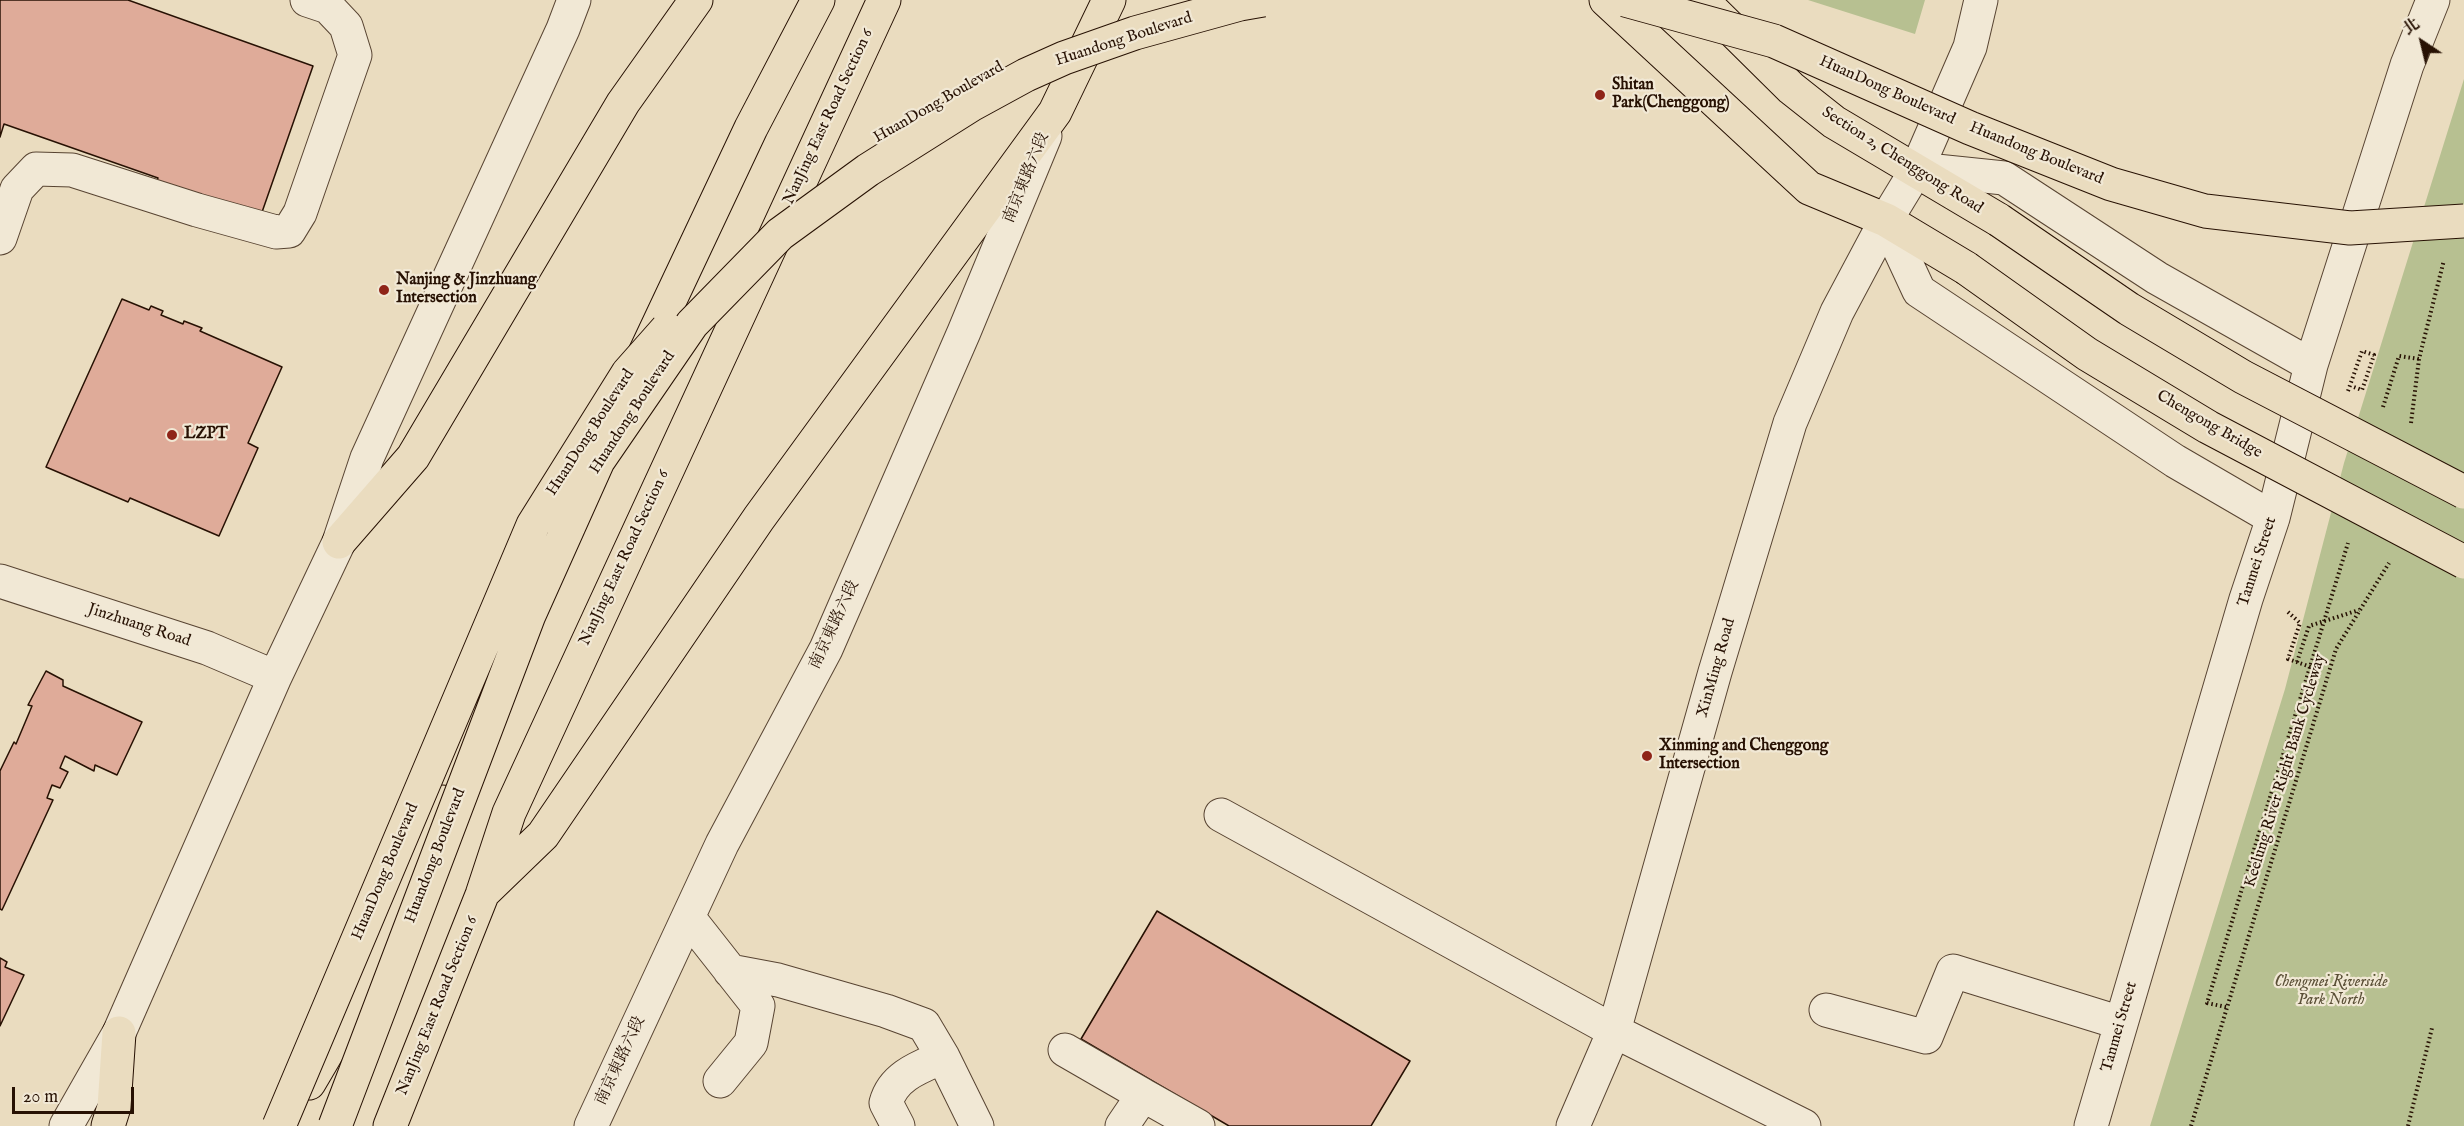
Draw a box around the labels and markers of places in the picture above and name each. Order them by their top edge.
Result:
place label: Shitan Park(Chenggong) [1612,76,1729,114]
marker: Shitan Park(Chenggong) [1593,88,1607,102]
place label: Nanjing & Jinzhuang Intersection [396,271,536,309]
marker: Nanjing & Jinzhuang Intersection [377,283,391,297]
place label: LZPT [184,425,228,445]
marker: LZPT [165,428,179,442]
place label: Xinming and Chenggong Intersection [1659,737,1828,775]
marker: Xinming and Chenggong Intersection [1640,749,1654,763]

